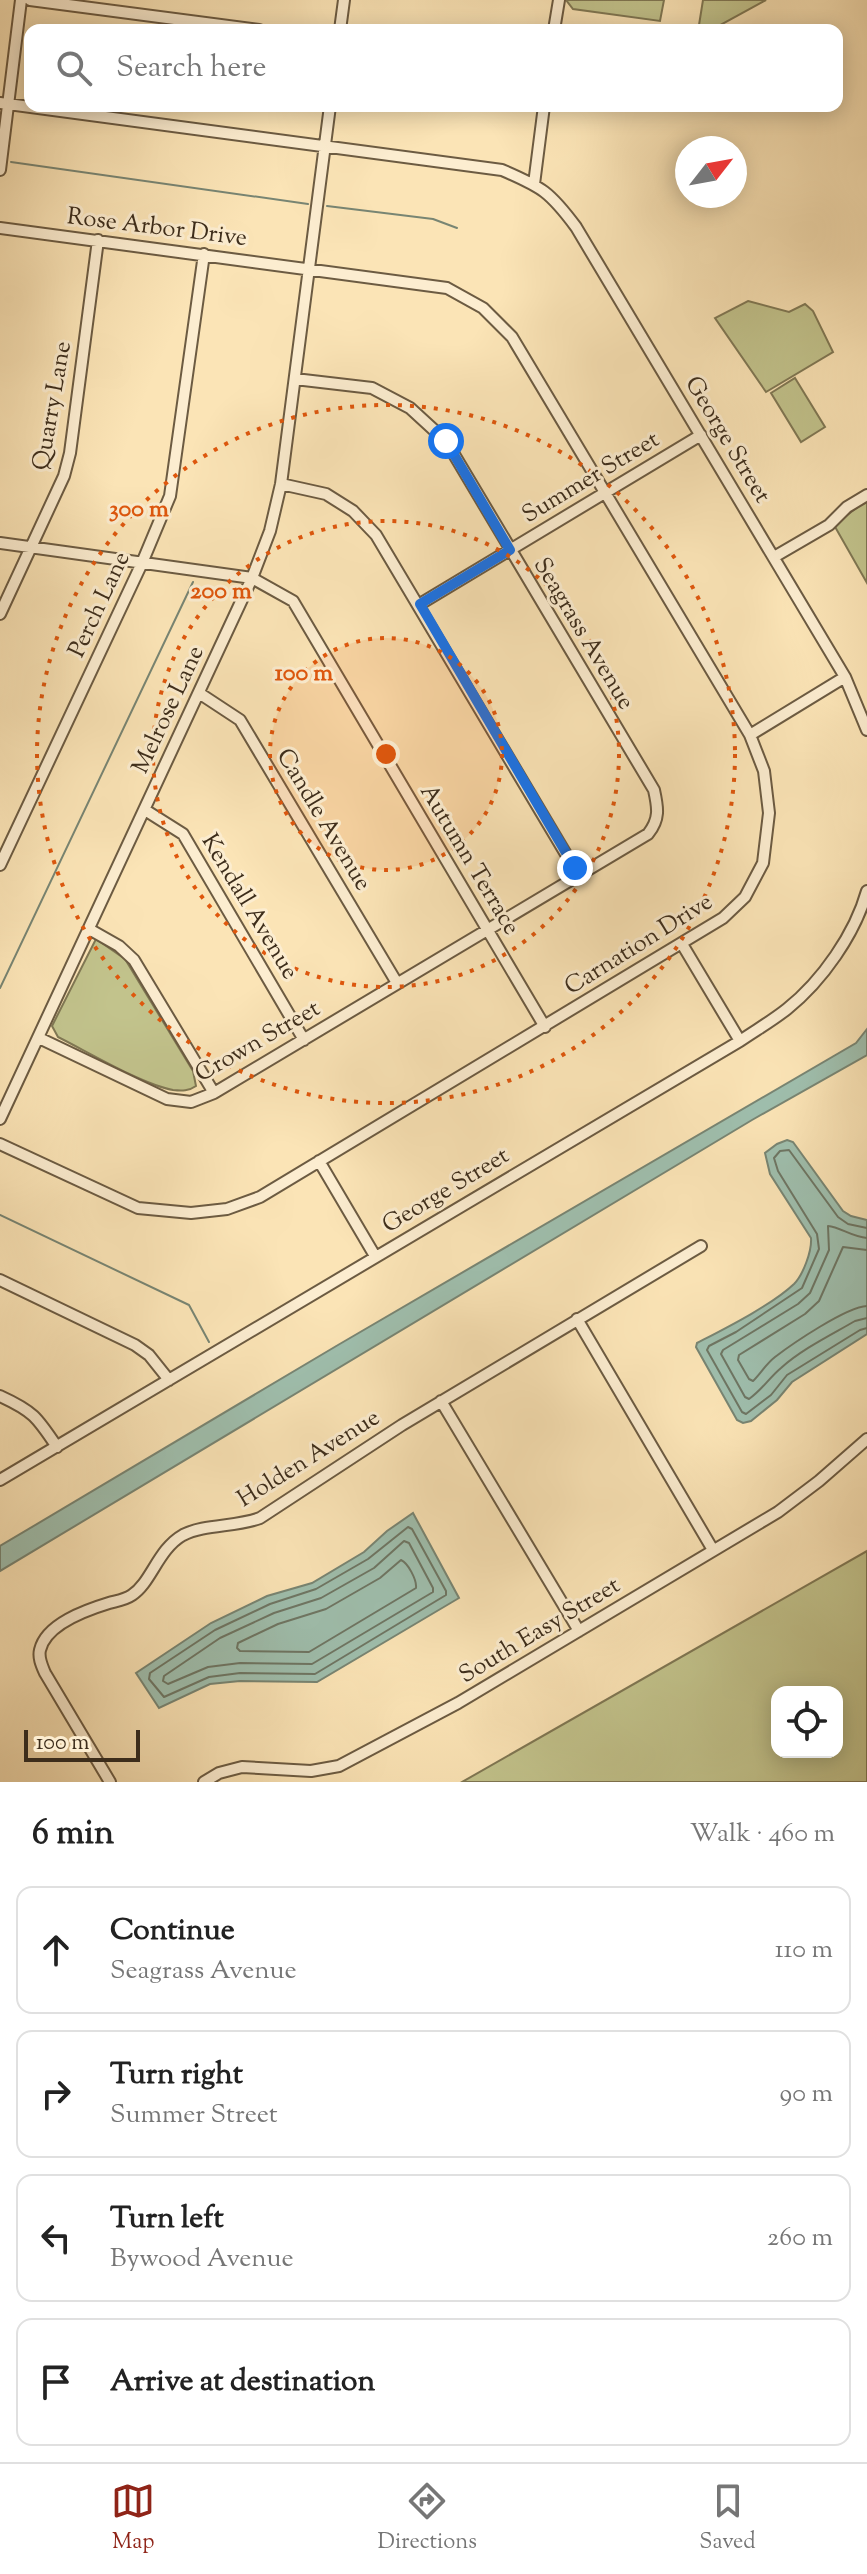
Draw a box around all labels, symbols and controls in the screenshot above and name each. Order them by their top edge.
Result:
search box [24,24,843,112]
icon: search [52,46,96,90]
text: Search here [116,47,266,90]
north arrow [675,136,747,208]
street label: Rose Arbor Drive [65,200,249,256]
street label: Quarry Lane [25,339,81,473]
street label: George Street [676,370,778,510]
route start [428,423,464,459]
street label: Summer Street [516,424,666,532]
text: 300 m [109,493,169,527]
street label: Perch Lane [61,546,139,664]
street label: Seagrass Avenue [524,551,642,717]
text: 200 m [190,575,252,609]
street label: Melrose Lane [124,640,214,780]
text: 100 m [275,657,333,691]
centre of rings [372,740,400,768]
street label: Candle Avenue [267,742,379,898]
street label: Autumn Terrace [411,778,527,942]
street label: Kendall Avenue [192,828,306,986]
route end [557,850,593,886]
street label: Carnation Drive [558,886,720,1004]
street label: Crown Street [189,992,327,1092]
street label: George Street [376,1140,516,1242]
street label: Holden Avenue [231,1402,387,1516]
street label: South Easy Street [453,1569,627,1693]
map controls [771,1686,843,1758]
button: locate [771,1686,843,1758]
scale bar [24,1726,140,1762]
text: 100 m [36,1728,89,1760]
text: 6 min [32,1810,114,1859]
text: Walk · 460 m [690,1816,835,1853]
text: Continue [110,1910,235,1953]
icon: ahead [34,1928,78,1972]
text: 110 m [775,1932,833,1969]
text: Seagrass Avenue [110,1953,297,1990]
text: Turn right [110,2054,243,2097]
icon: right [34,2072,78,2116]
text: 90 m [780,2076,833,2113]
text: Summer Street [110,2097,278,2134]
text: Turn left [110,2198,224,2241]
icon: left [34,2216,78,2260]
text: 260 m [767,2220,833,2257]
text: Bywood Avenue [110,2241,294,2278]
icon: arrive [34,2360,78,2404]
text: Arrive at destination [110,2361,375,2404]
tab: Map [111,2479,155,2559]
tab: Directions [378,2479,477,2559]
tab: Saved [699,2479,756,2559]

